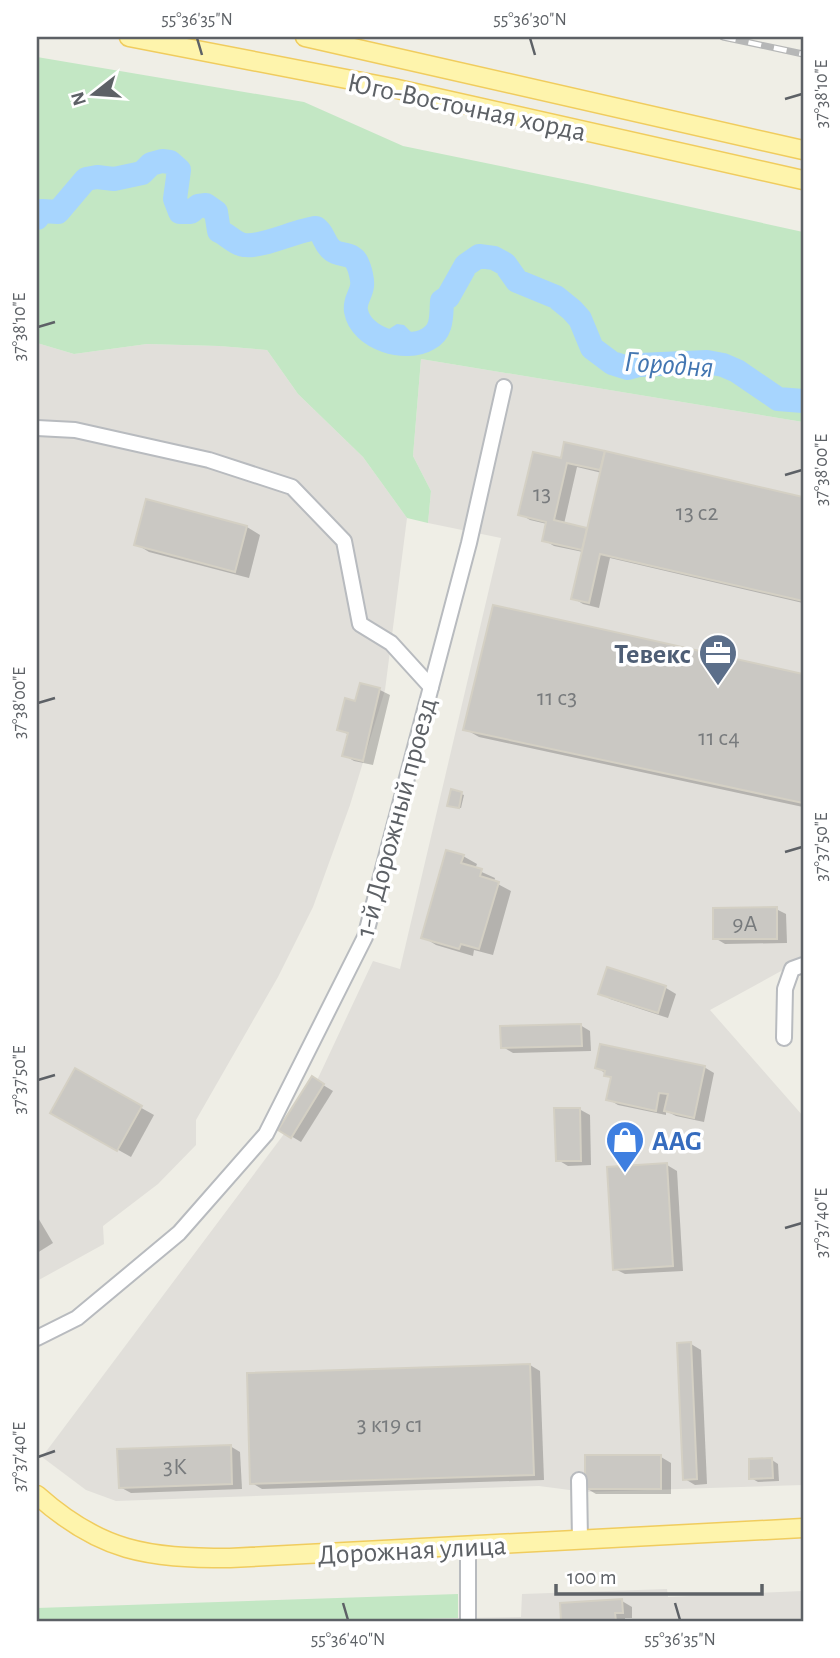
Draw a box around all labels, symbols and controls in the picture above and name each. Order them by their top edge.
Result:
text: 55°36'35"N [161,11,233,29]
text: 55°36'30"N [493,11,567,29]
text: 37°38'10"E [813,59,831,128]
north arrow [60,60,130,130]
street label: Юго-Восточная хорда [345,69,589,147]
text: N [68,89,90,108]
text: 37°38'10"E [11,292,29,361]
water label: Городня [623,347,714,383]
text: 37°38'00"E [813,434,831,506]
house number: 13 [533,482,551,506]
house number: 13 с2 [676,501,718,525]
office icon: Тевекс [697,632,739,687]
place label: Тевекс [614,641,691,669]
text: 37°38'00"E [11,667,29,739]
house number: 11 с3 [537,686,577,710]
street label: 1-й Дорожный проезд [352,695,442,940]
house number: 11 с4 [698,726,740,750]
text: 37°37'50"E [813,812,831,881]
house number: 9А [732,912,758,936]
text: 37°37'50"E [11,1045,29,1114]
shop icon: AAG [604,1119,646,1174]
place label: AAG [652,1128,702,1156]
text: 37°37'40"E [813,1188,831,1258]
house number: 3 к19 с1 [357,1413,423,1437]
text: 37°37'40"E [11,1422,29,1492]
house number: 3К [163,1455,187,1479]
street label: Дорожная улица [317,1532,507,1570]
scale bar [556,1553,763,1597]
text: 100 m [567,1567,617,1588]
text: 55°36'40"N [311,1631,385,1649]
text: 55°36'35"N [644,1631,716,1649]

